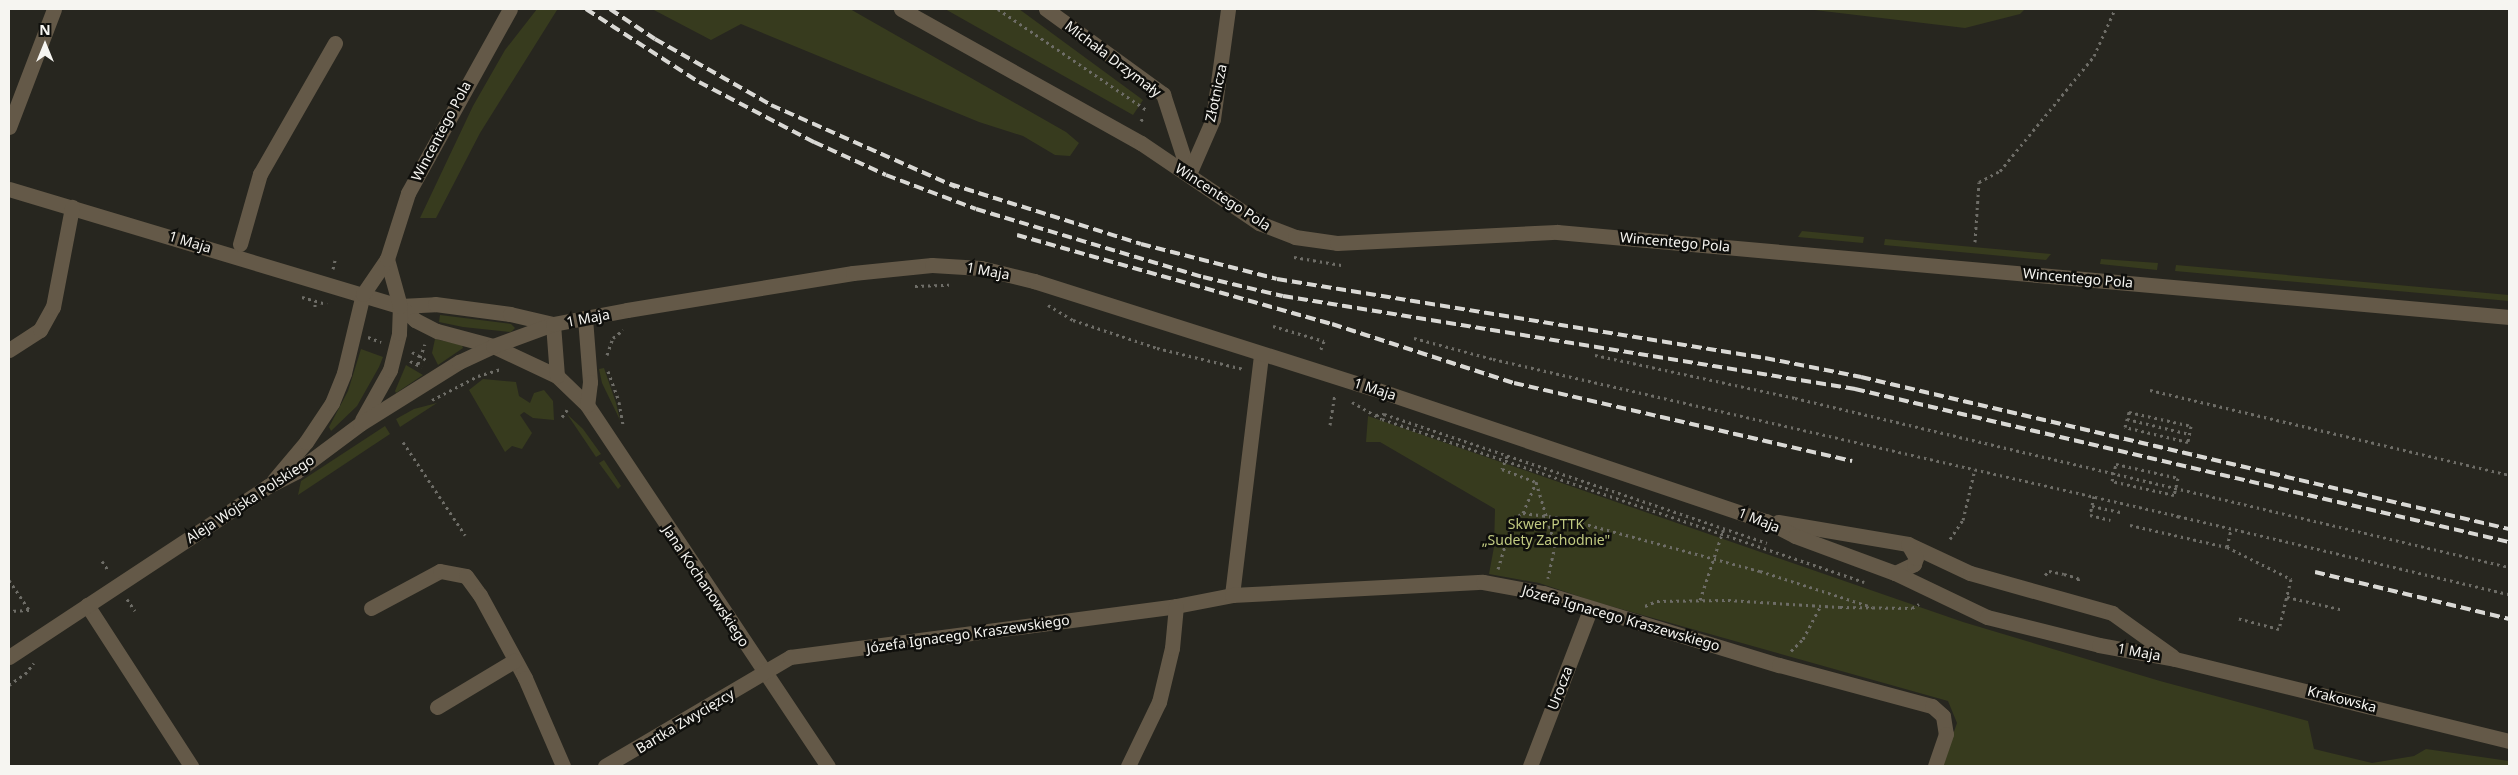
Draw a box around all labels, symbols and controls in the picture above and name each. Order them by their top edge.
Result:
street label: Michała Drzymały [1062,17,1164,101]
north arrow [20,20,70,70]
text: N [39,20,51,39]
street label: Złotnicza [1202,63,1230,123]
street label: Wincentego Pola [408,78,474,184]
street label: Wincentego Pola [1172,160,1274,234]
street label: 1 Maja [167,228,213,256]
street label: Wincentego Pola [1619,229,1731,255]
street label: 1 Maja [965,259,1011,283]
street label: Wincentego Pola [2022,265,2134,291]
street label: 1 Maja [565,306,611,330]
street label: 1 Maja [1352,374,1398,404]
street label: Aleja Wojska Polskiego [183,451,317,547]
street label: 1 Maja [1736,504,1782,536]
park label: Skwer PTTK „Sudety Zachodnie" [1482,516,1610,548]
street label: Jana Kochanowskiego [659,522,753,650]
street label: Józefa Ignacego Kraszewskiego [1520,582,1722,654]
street label: Józefa Ignacego Kraszewskiego [865,611,1071,657]
street label: 1 Maja [2116,640,2162,664]
street label: Urocza [1544,664,1576,712]
street label: Krakowska [2306,682,2378,716]
street label: Bartka Zwycięzcy [633,685,737,757]

